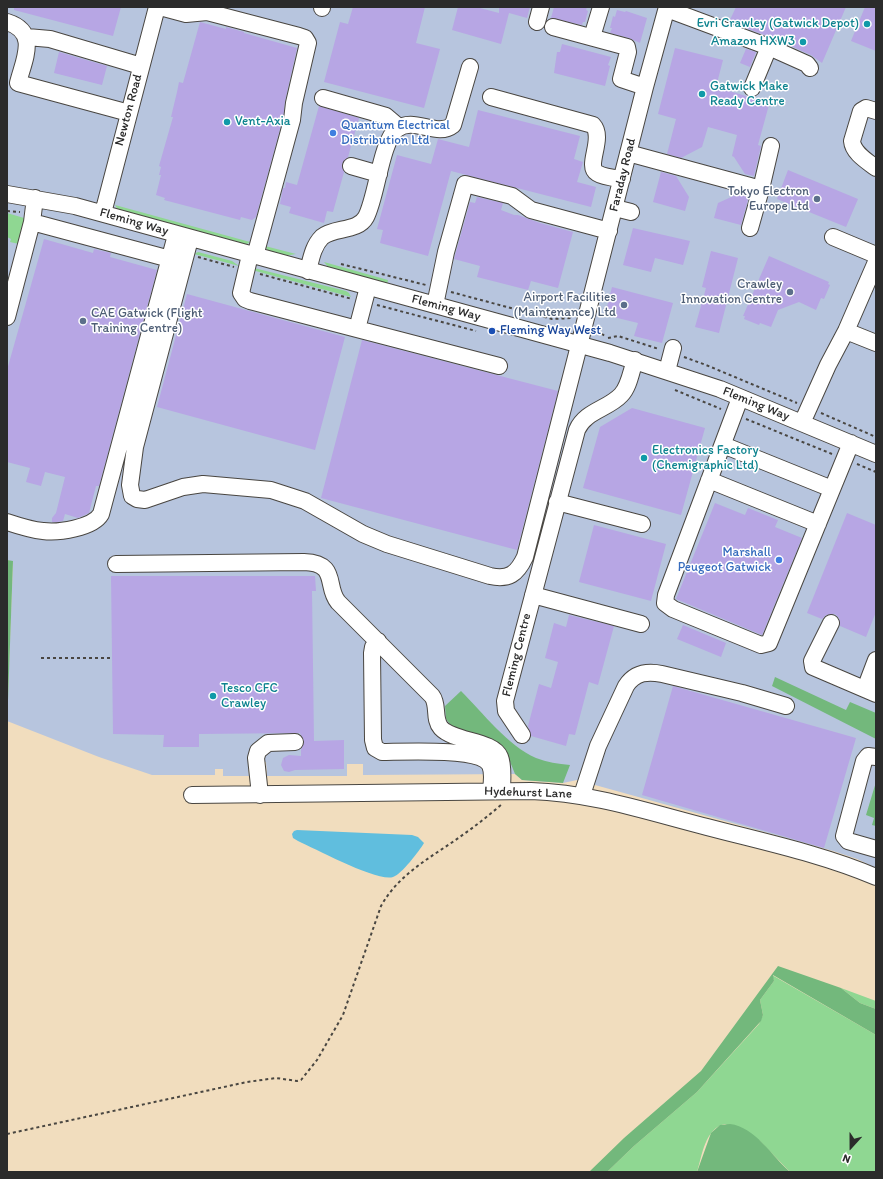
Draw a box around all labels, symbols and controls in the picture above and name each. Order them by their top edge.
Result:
place label: Evri Crawley (Gatwick Depot) [697,16,859,32]
marker: Evri Crawley (Gatwick Depot) [862,19,872,29]
place label: Amazon HXW3 [711,34,795,50]
marker: Amazon HXW3 [798,37,808,47]
street label: Newton Road [112,72,146,148]
place label: Gatwick Make Ready Centre [710,79,788,110]
marker: Gatwick Make Ready Centre [697,89,707,99]
place label: Vent-Axia [235,114,291,130]
marker: Vent-Axia [222,117,232,127]
place label: Quantum Electrical Distribution Ltd [341,118,450,149]
marker: Quantum Electrical Distribution Ltd [328,128,338,138]
street label: Faraday Road [606,137,640,213]
place label: Tokyo Electron Europe Ltd [727,184,809,215]
marker: Tokyo Electron Europe Ltd [812,194,822,204]
street label: Fleming Way [98,205,170,239]
place label: Crawley Innovation Centre [681,277,782,308]
marker: Crawley Innovation Centre [785,287,795,297]
place label: Airport Facilities (Maintenance) Ltd [514,290,616,321]
street label: Fleming Way [410,291,482,325]
marker: Airport Facilities (Maintenance) Ltd [619,300,629,310]
place label: CAE Gatwick (Flight Training Centre) [91,306,203,337]
marker: CAE Gatwick (Flight Training Centre) [78,316,88,326]
place label: Fleming Way West [500,323,601,339]
marker: Fleming Way West [487,326,497,336]
street label: Fleming Way [720,384,792,424]
place label: Electronics Factory (Chemigraphic Ltd) [652,443,758,474]
marker: Electronics Factory (Chemigraphic Ltd) [639,453,649,463]
place label: Marshall Peugeot Gatwick [678,545,771,576]
marker: Marshall Peugeot Gatwick [774,555,784,565]
street label: Fleming Centre [499,612,535,698]
place label: Tesco CFC Crawley [221,681,278,712]
marker: Tesco CFC Crawley [208,691,218,701]
street label: Hydehurst Lane [484,784,572,802]
north arrow [831,1127,871,1167]
text: N [841,1151,852,1166]

